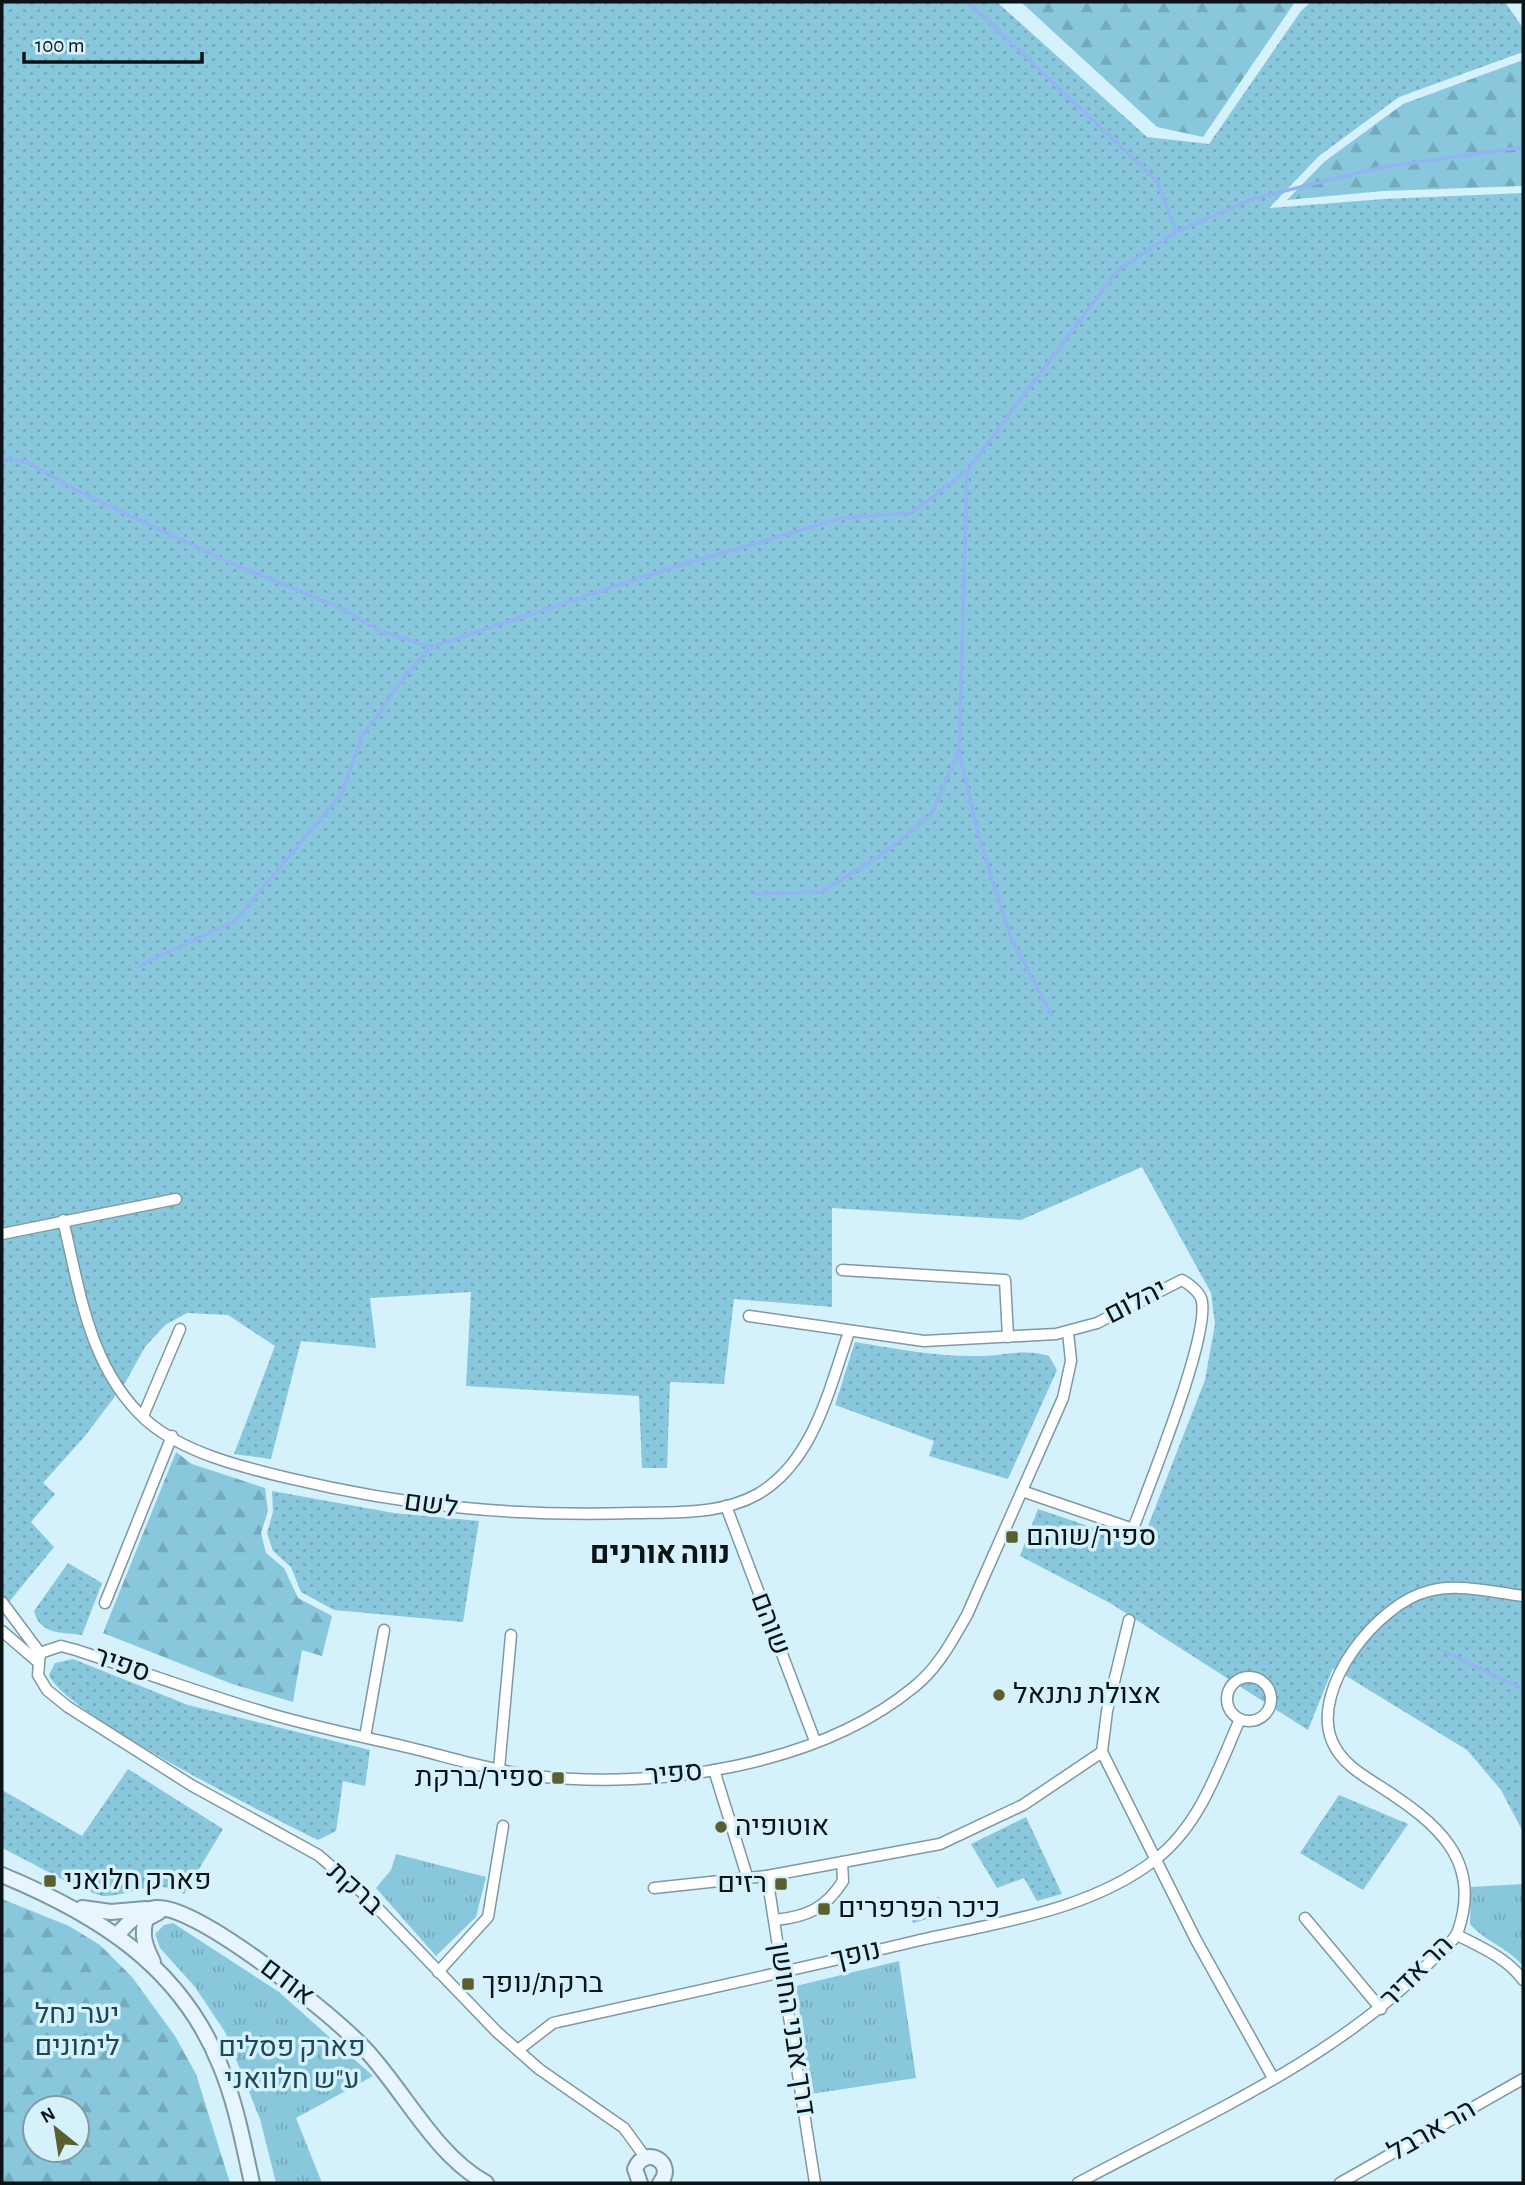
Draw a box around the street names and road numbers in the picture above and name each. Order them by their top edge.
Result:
street label: יהלום [1101,1275,1171,1329]
street label: לשם [402,1487,460,1523]
street label: שוהם [745,1589,795,1659]
street label: ספיר [90,1642,154,1688]
street label: ספיר [644,1758,704,1790]
street label: ברקת [322,1857,388,1921]
street label: הר אדיר [1375,1930,1459,2014]
street label: נופך [829,1936,883,1974]
street label: דרך אבני החושן [765,1941,819,2117]
street label: אודם [255,1953,319,2011]
street label: הר ארבל [1384,2095,1480,2167]

